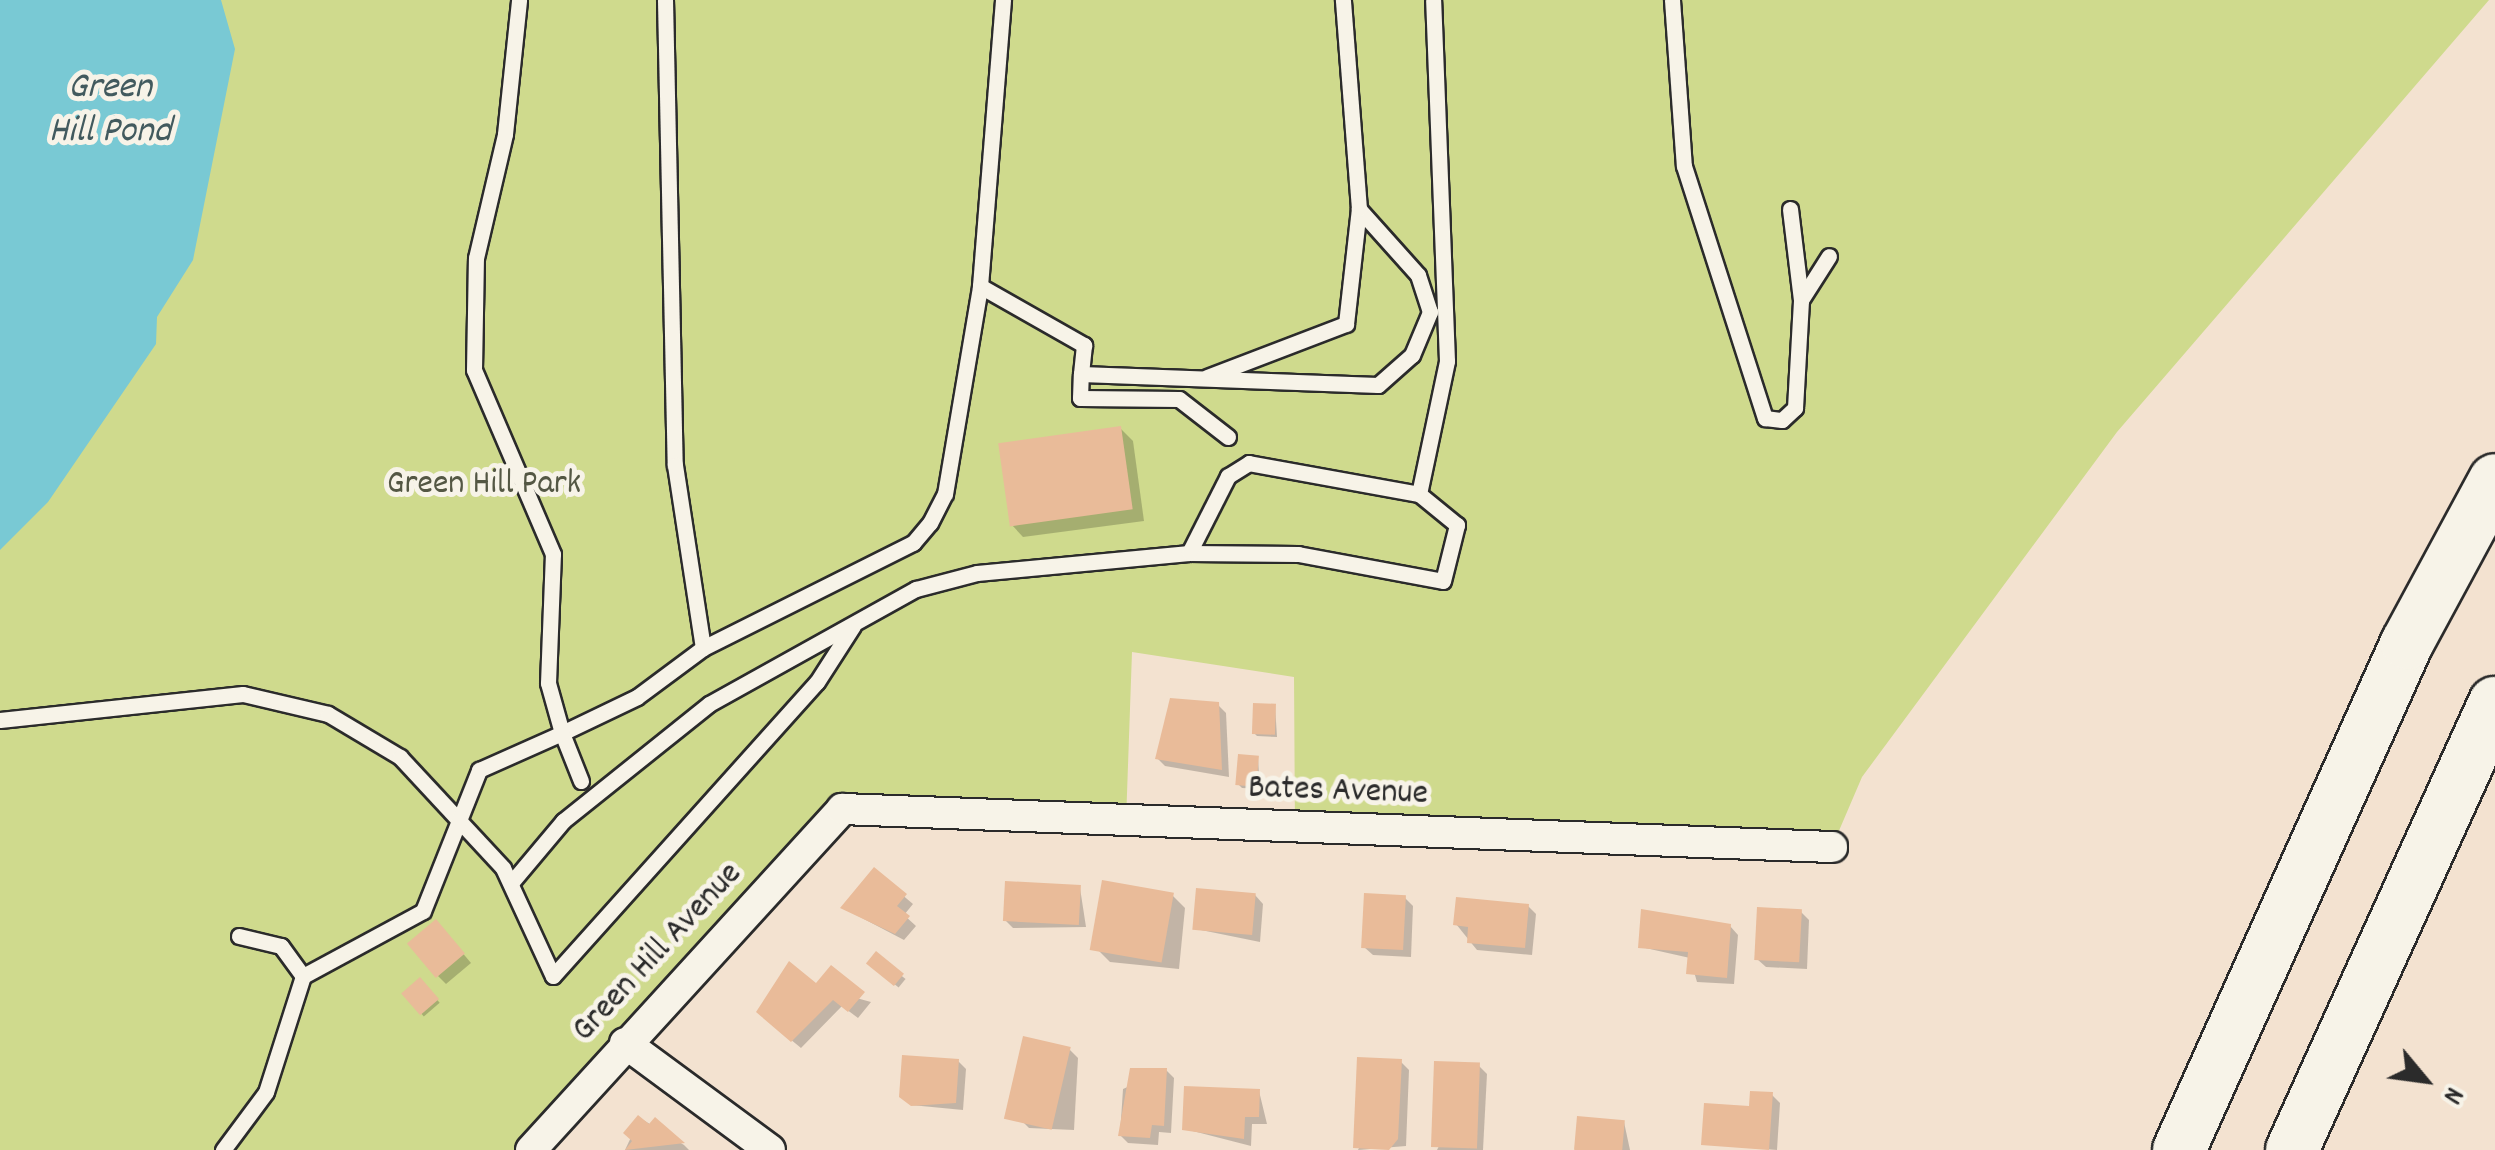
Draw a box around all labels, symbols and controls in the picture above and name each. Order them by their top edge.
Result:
water label: Green Hill Pond [49,66,171,156]
park label: Green Hill Park [387,464,581,506]
street label: Bates Avenue [1247,768,1429,816]
street label: Green Hill Avenue [564,854,752,1052]
north arrow [2375,1030,2475,1130]
text: N [2430,1079,2472,1110]

